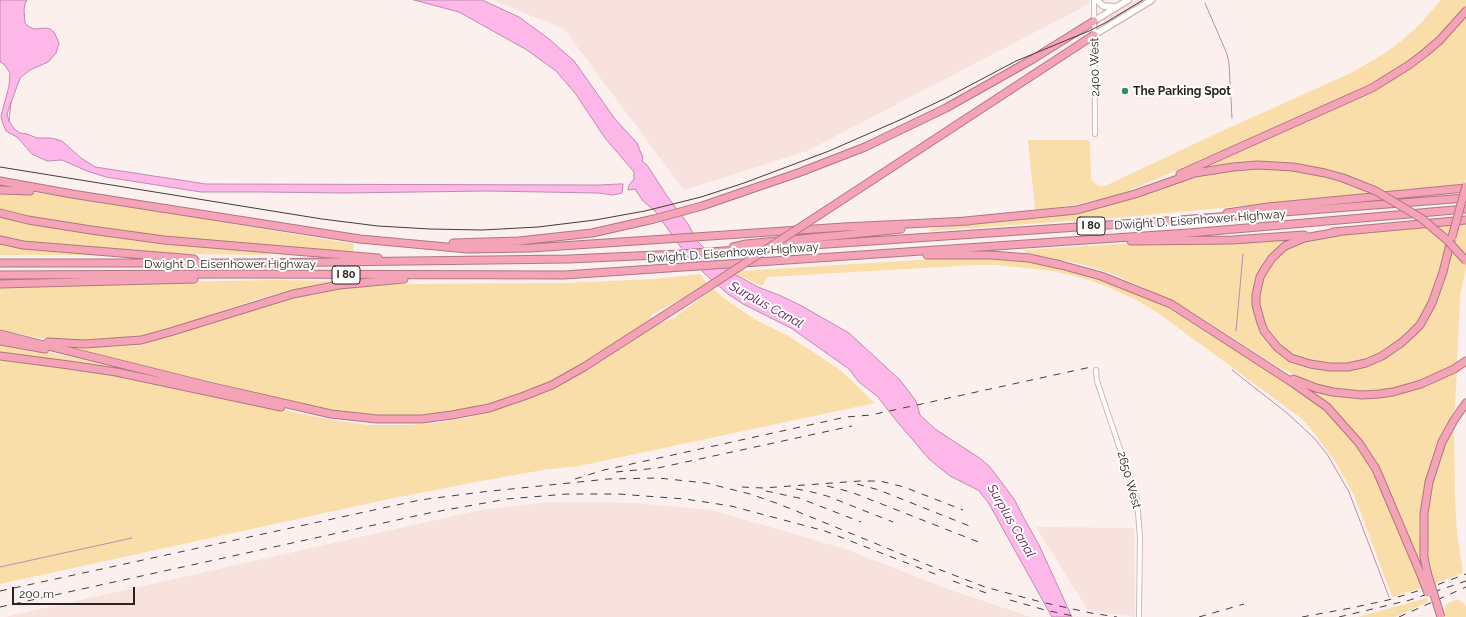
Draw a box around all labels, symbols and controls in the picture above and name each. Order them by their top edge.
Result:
street label: 2400 West [1087,37,1103,97]
place label: The Parking Spot [1133,84,1231,98]
marker: The Parking Spot [1120,86,1130,96]
street label: Dwight D. Eisenhower Highway [1114,207,1286,233]
road number: I 80 [1077,217,1105,235]
street label: Dwight D. Eisenhower Highway [647,240,819,266]
street label: Dwight D. Eisenhower Highway [144,257,316,271]
road number: I 80 [332,266,360,284]
water label: Surplus Canal [726,278,806,332]
street label: 2650 West [1114,450,1144,510]
water label: Surplus Canal [984,482,1038,560]
scale bar [14,579,137,605]
text: 200 m [19,587,54,601]

